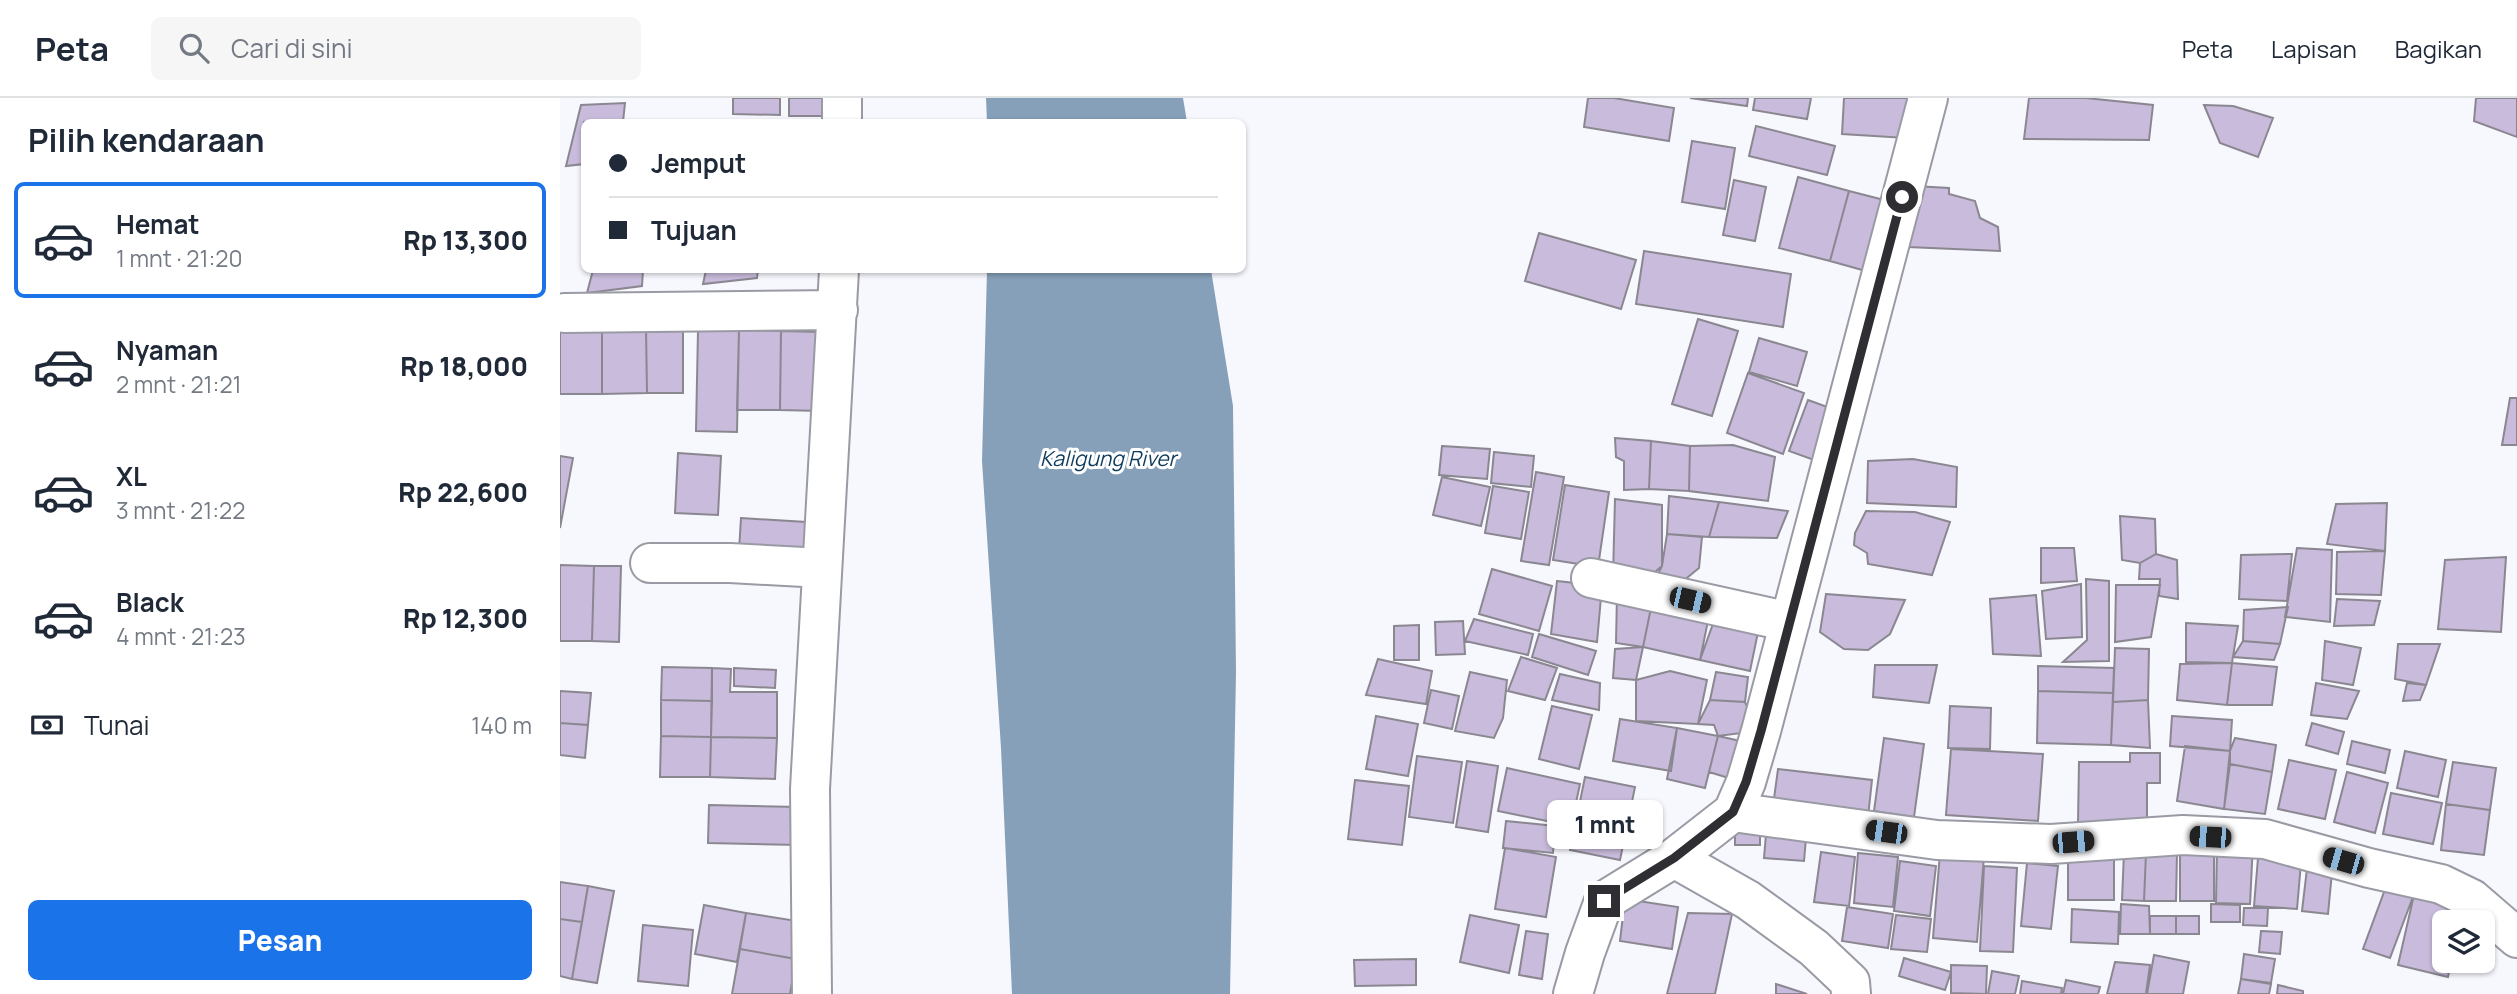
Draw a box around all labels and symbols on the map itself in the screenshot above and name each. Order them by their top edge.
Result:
route start [1886,181,1918,213]
water label: Kaligung River [1040,444,1179,472]
car [1668,585,1713,615]
callout: 1 mnt [1546,800,1662,848]
car [1864,819,1909,845]
car [2189,825,2232,849]
car [2052,830,2095,854]
car [2320,845,2367,877]
route end [1588,885,1620,917]

